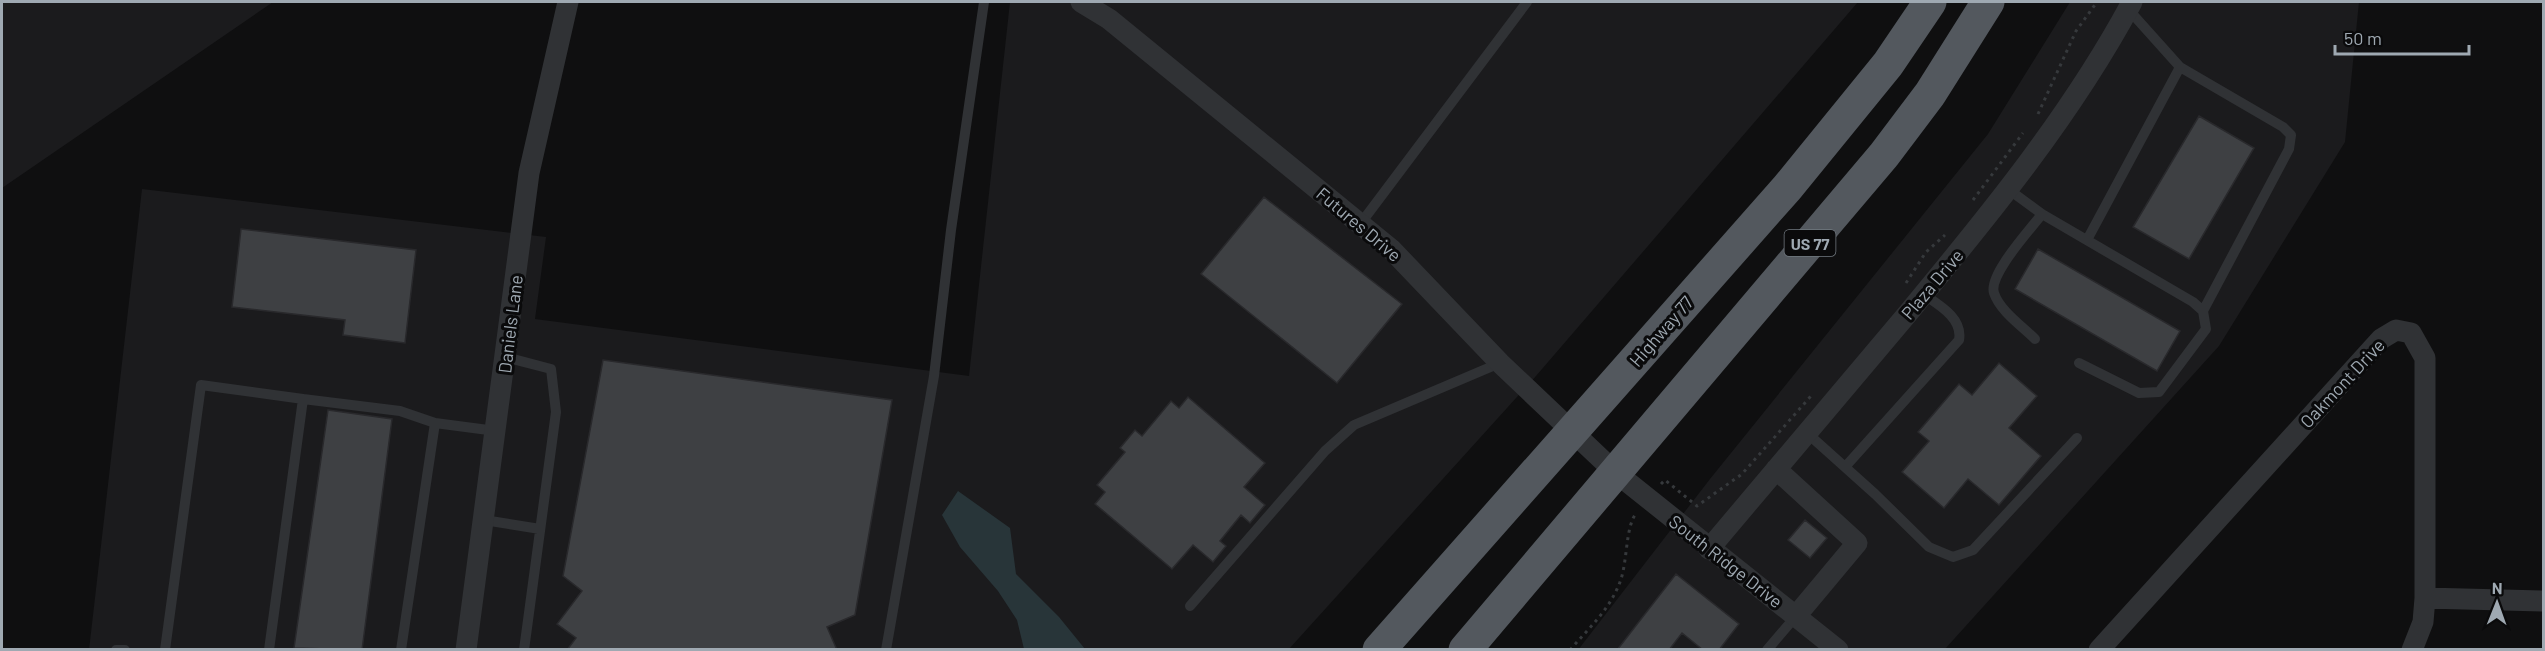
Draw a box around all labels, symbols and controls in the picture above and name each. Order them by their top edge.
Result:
scale bar [2335,18,2468,56]
text: 50 m [2344,27,2382,49]
street label: Futures Drive [1312,182,1406,266]
road number: US 77 [1784,230,1836,256]
street label: Plaza Drive [1896,244,1968,324]
street label: Daniels Lane [493,273,527,375]
street label: Highway 77 [1624,291,1698,371]
street label: Oakmont Drive [2295,334,2389,432]
street label: South Ridge Drive [1665,510,1787,612]
north arrow [2467,573,2527,633]
text: N [2492,578,2503,597]

